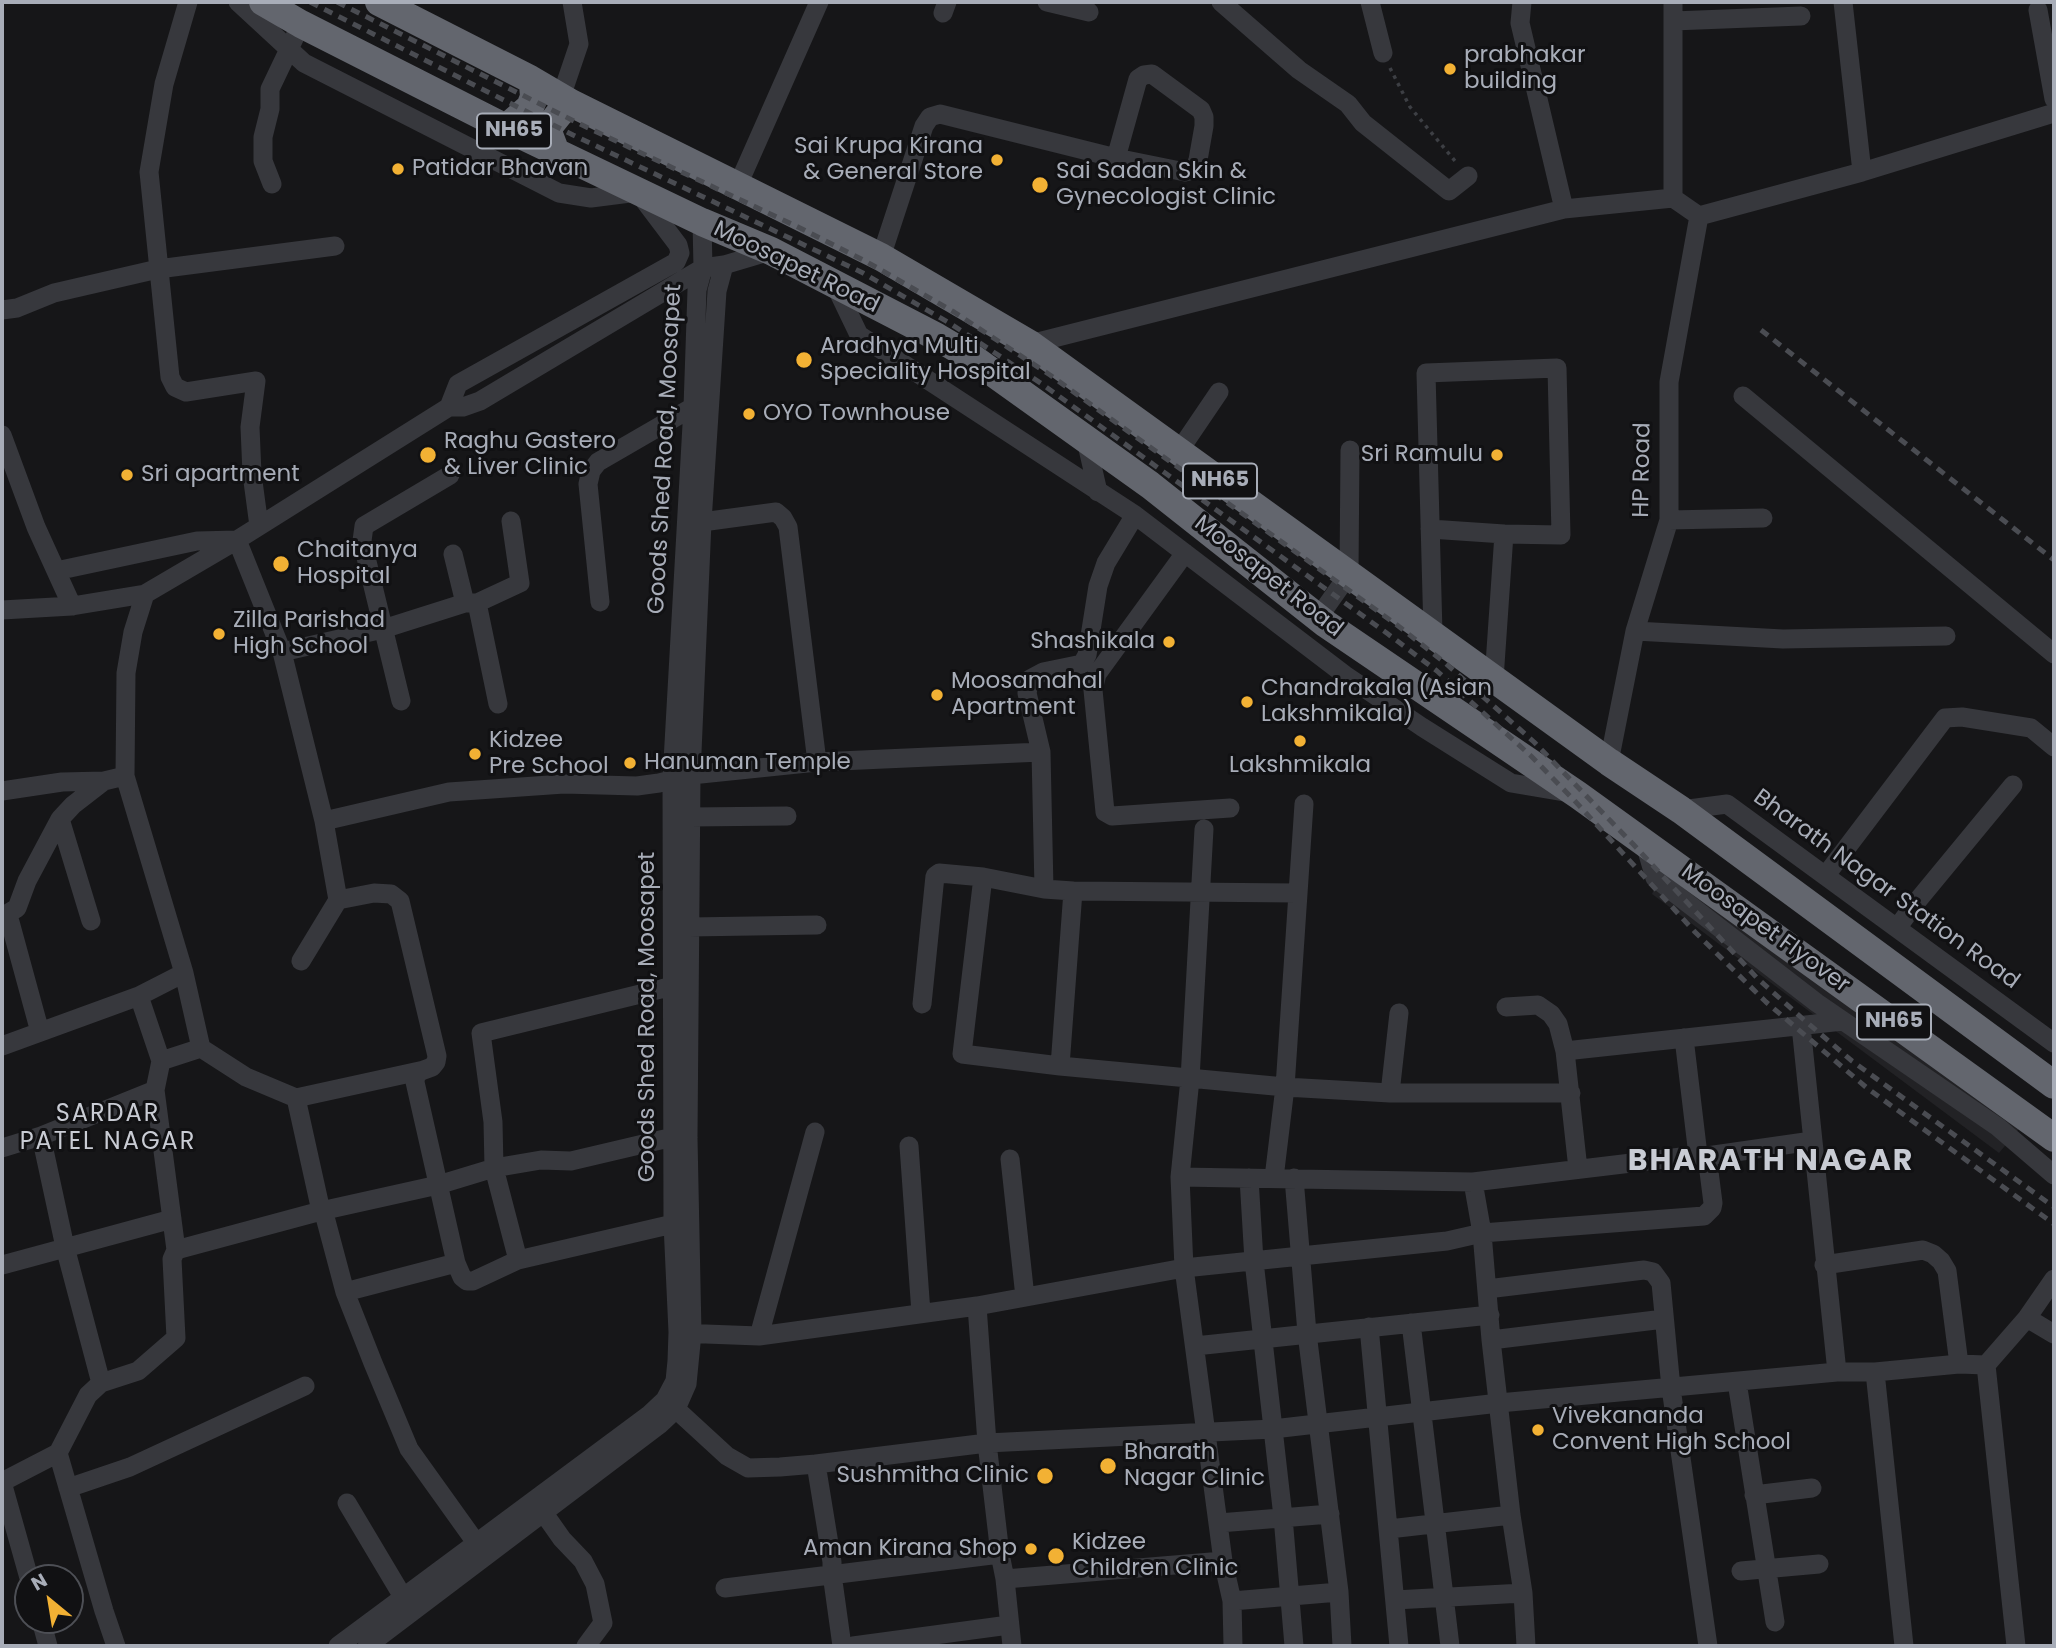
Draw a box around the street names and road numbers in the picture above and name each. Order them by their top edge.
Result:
road number: NH65 [477,114,551,148]
street label: Moosapet Road [709,216,883,320]
street label: Goods Shed Road, Moosapet [644,283,688,615]
street label: HP Road [1628,422,1658,518]
road number: NH65 [1183,463,1257,498]
street label: Moosapet Road [1188,510,1348,644]
street label: Bharath Nagar Station Road [1748,784,2024,996]
street label: Goods Shed Road, Moosapet [634,852,662,1182]
street label: Moosapet Flyover [1675,859,1855,999]
road number: NH65 [1857,1004,1931,1040]

